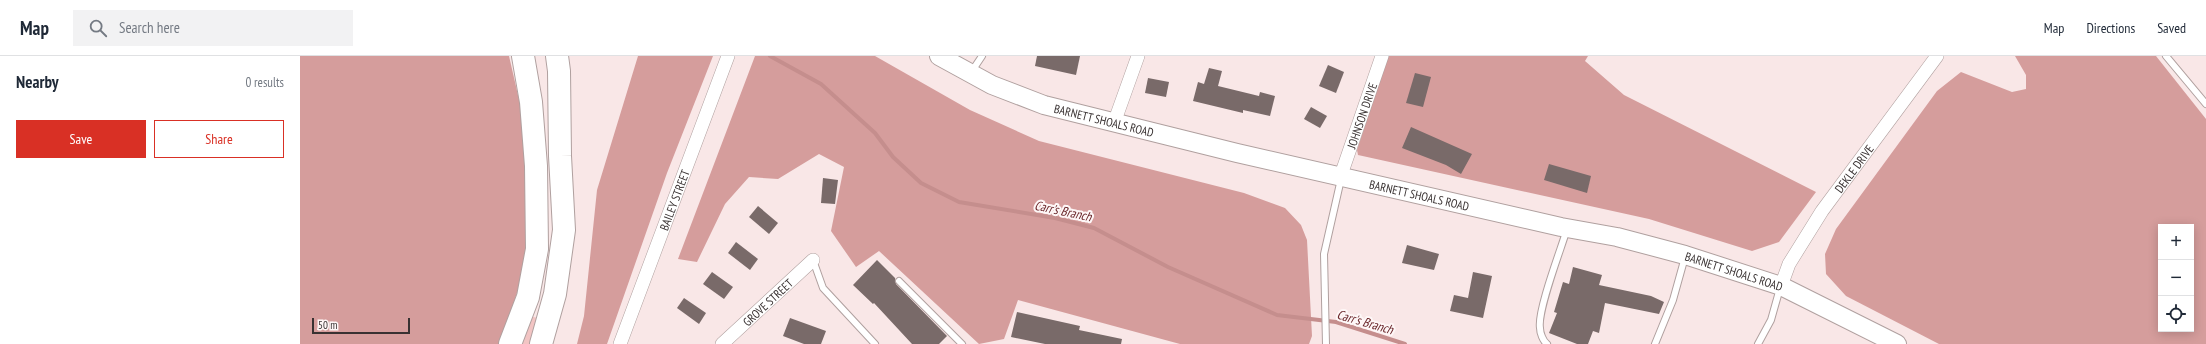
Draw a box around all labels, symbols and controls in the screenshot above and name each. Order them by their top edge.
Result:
search box [73,10,353,46]
text: Map [20,16,49,40]
icon: search [87,17,109,39]
text: Search here [119,18,180,37]
text: Map [2044,19,2064,37]
text: Directions [2086,19,2135,37]
text: Saved [2157,19,2186,37]
text: Nearby [16,71,59,93]
text: 0 results [245,74,284,91]
street label: JOHNSON DRIVE [1343,80,1380,151]
street label: BARNETT SHOALS ROAD [1053,100,1155,140]
button: Save [16,120,146,158]
button: Share [154,120,284,158]
street label: DEKLE DRIVE [1831,141,1876,195]
street label: BAILEY STREET [656,167,693,232]
street label: BARNETT SHOALS ROAD [1368,176,1471,213]
water label: Carr's Branch [1033,197,1094,226]
map controls [2158,224,2194,332]
button: + [2158,224,2194,260]
street label: BARNETT SHOALS ROAD [1683,248,1785,294]
button: − [2158,260,2194,296]
street label: GROVE STREET [739,275,796,329]
button: locate [2158,296,2194,332]
water label: Carr's Branch [1335,306,1396,338]
scale bar [312,316,410,335]
text: 50 m [318,318,337,332]

